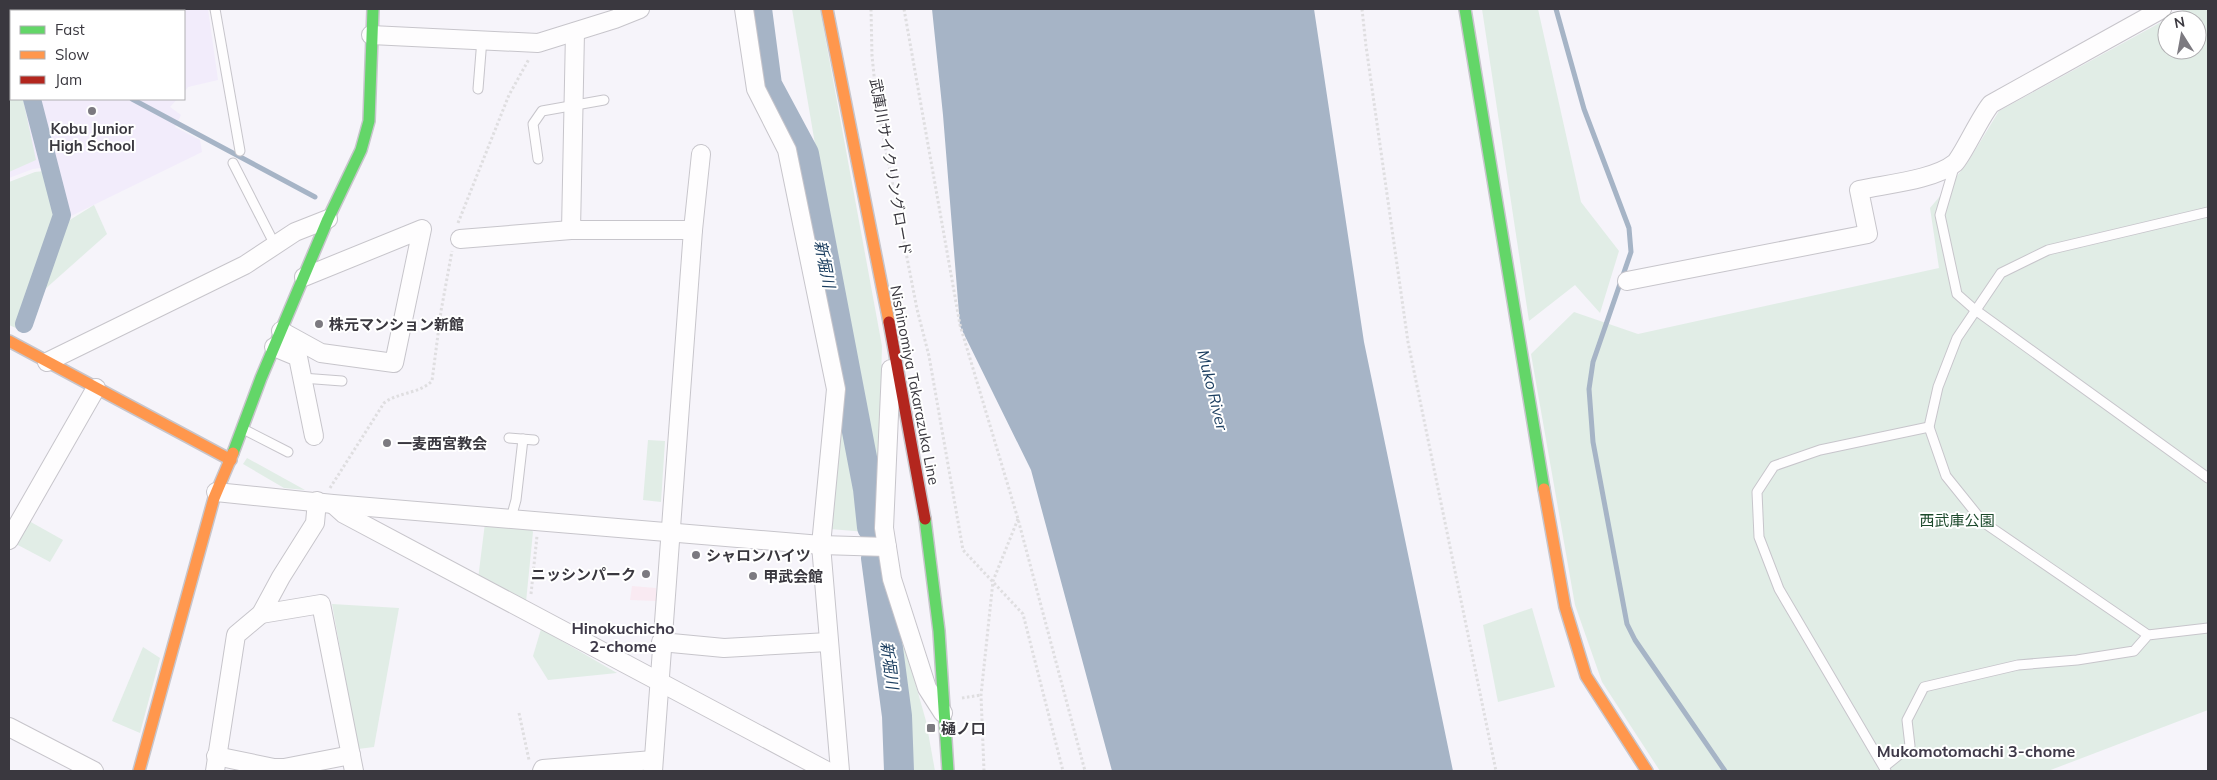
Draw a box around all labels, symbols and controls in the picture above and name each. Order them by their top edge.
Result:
legend [10,10,185,100]
north arrow [2157,10,2207,60]
text: N [2173,12,2186,32]
text: Fast [55,20,85,39]
text: Slow [55,45,89,64]
text: Jam [55,70,82,89]
street label: 武庫川サイクリングロード [866,77,916,257]
marker: Kobu Junior High School [86,105,98,117]
place label: Kobu Junior High School [49,119,135,155]
water label: 新堀川 [811,239,840,291]
street label: Nishinomiya Takarazuka Line [886,284,944,486]
place label: 株元マンション新館 [329,315,464,334]
marker: 株元マンション新館 [313,318,325,330]
water label: Muko River [1193,348,1233,433]
place label: 一麦西宮教会 [397,434,487,453]
marker: 一麦西宮教会 [381,437,393,449]
park label: 西武庫公園 [1919,511,1995,530]
place label: シャロンハイツ [706,546,811,565]
marker: シャロンハイツ [690,549,702,561]
place label: ニッシンパーク [531,565,636,584]
place label: 甲武会館 [763,567,823,586]
marker: ニッシンパーク [640,568,652,580]
marker: 甲武会館 [747,570,759,582]
district label: Hinokuchicho 2-chome [571,618,675,656]
water label: 新堀川 [877,640,903,692]
place label: 樋ノ口 [941,719,986,738]
marker: 樋ノ口 [925,722,937,734]
district label: Mukomotomachi 3-chome [1877,741,2076,761]

